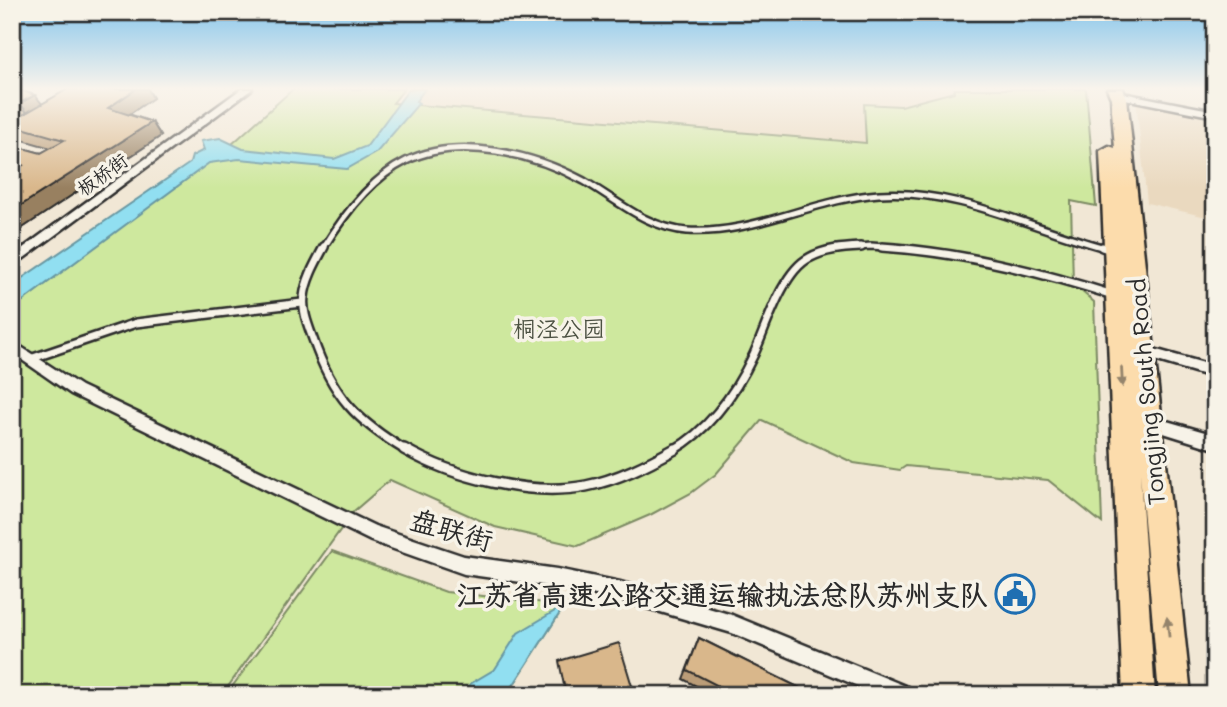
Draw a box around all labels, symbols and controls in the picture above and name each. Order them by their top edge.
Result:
street label: 板桥街 [72,147,132,201]
street label: Tongjing South Road [1121,277,1171,507]
park label: 桐泾公园 [513,313,605,343]
one-way arrow [1117,366,1128,388]
street label: 盘联街 [407,500,497,558]
public building icon: 江苏省高速公路交通运输执法总队苏州支队 [994,573,1036,615]
place label: 江苏省高速公路交通运输执法总队苏州支队 [456,576,988,612]
one-way arrow [1163,616,1174,638]

